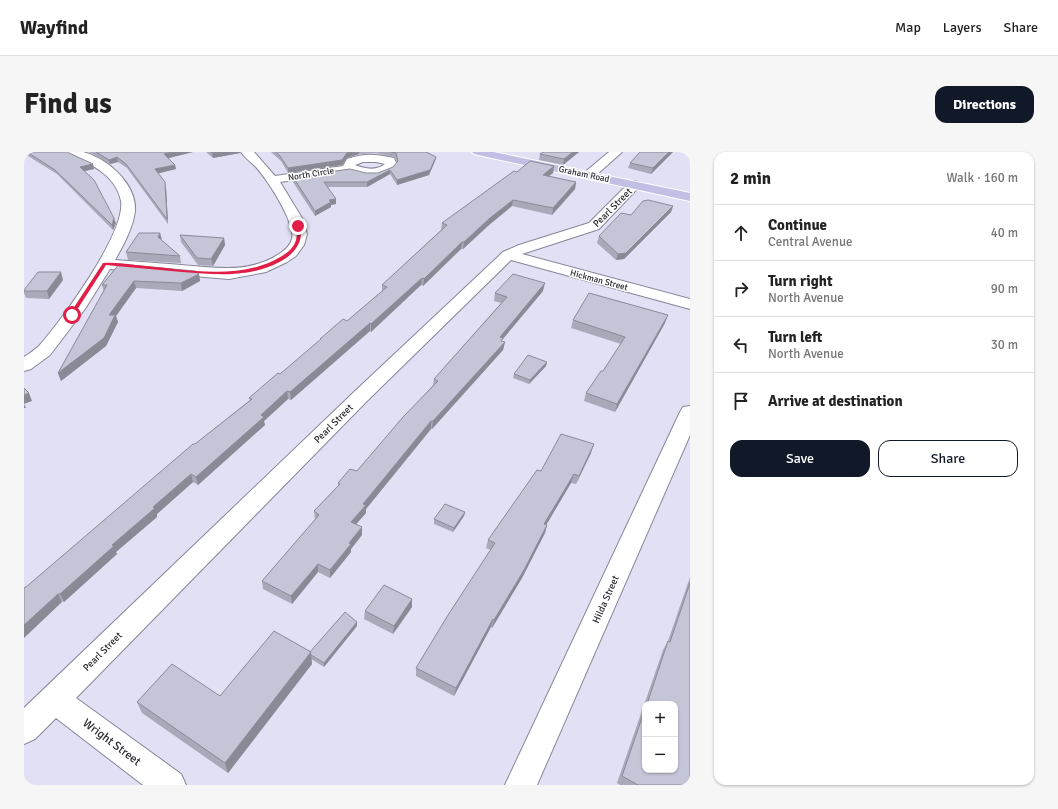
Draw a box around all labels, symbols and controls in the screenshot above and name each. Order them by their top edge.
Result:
text: Wayfind [20,16,88,40]
text: Map [895,19,921,36]
text: Layers [943,19,982,36]
text: Share [1004,19,1038,36]
button: Directions [935,86,1034,123]
text: Find us [24,87,112,121]
street label: Graham Road [558,164,610,185]
street label: North Circle [287,165,335,184]
text: 2 min [730,168,771,189]
text: Walk · 160 m [947,170,1018,186]
street label: Pearl Street [591,185,635,230]
text: Continue [768,216,827,234]
route end [289,217,307,235]
icon: ahead [730,222,752,244]
text: 40 m [991,225,1018,241]
text: Central Avenue [768,234,853,250]
street label: Hickman Street [569,267,629,293]
text: Turn right [768,272,833,290]
icon: right [730,278,752,300]
text: 90 m [991,281,1018,297]
text: North Avenue [768,290,844,306]
route start [63,306,81,324]
text: Turn left [768,328,822,346]
icon: left [730,334,752,356]
text: 30 m [991,337,1018,353]
text: North Avenue [768,346,844,362]
icon: arrive [730,390,752,412]
text: Arrive at destination [768,392,903,410]
street label: Pearl Street [312,401,356,446]
button: Save [730,440,870,477]
button: Share [878,440,1018,477]
street label: Hilda Street [590,573,622,625]
street label: Pearl Street [81,629,125,674]
map controls [642,701,678,773]
button: + [642,701,678,737]
street label: Wright Street [80,716,144,769]
button: − [642,737,678,773]

